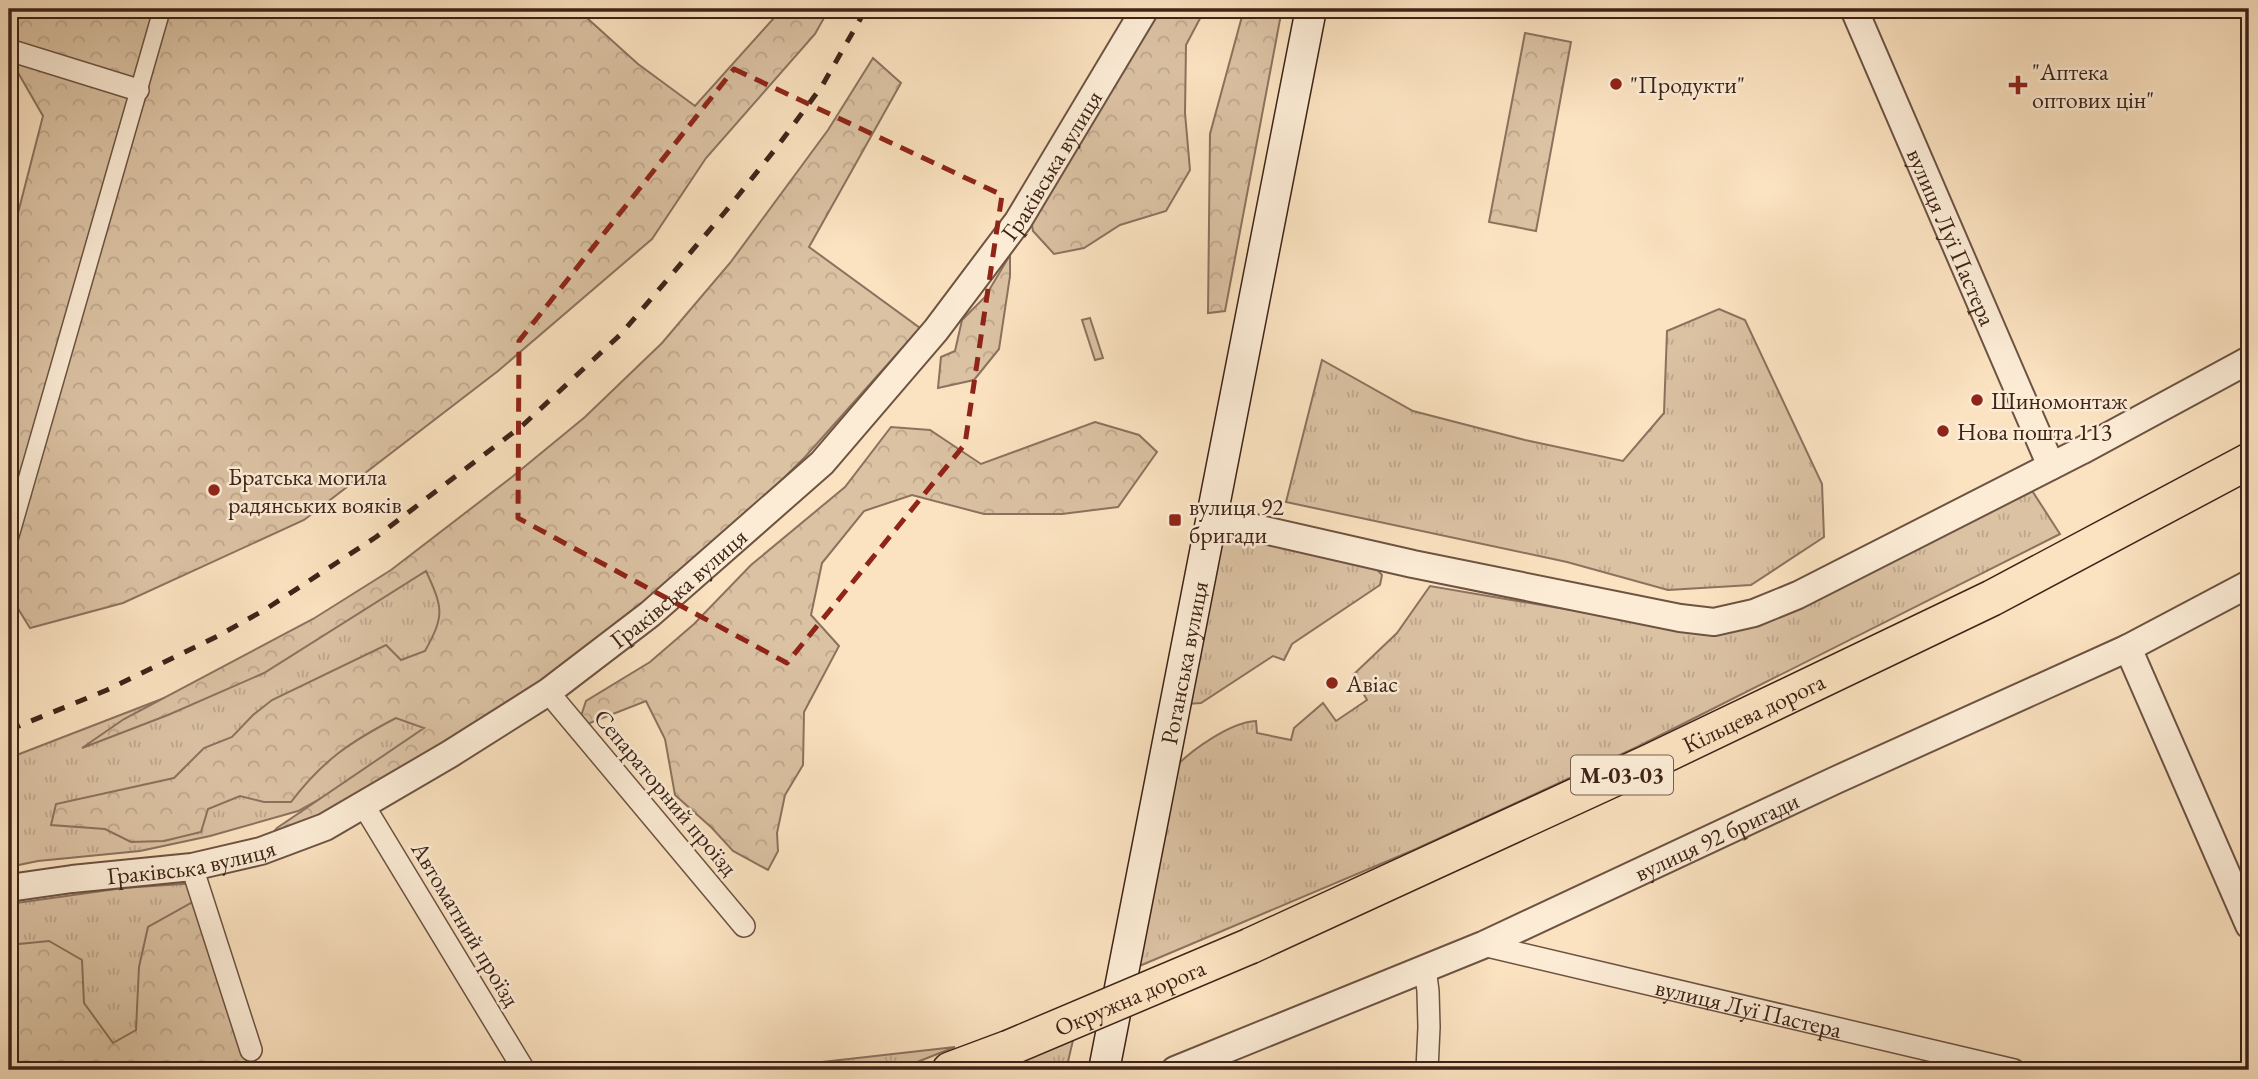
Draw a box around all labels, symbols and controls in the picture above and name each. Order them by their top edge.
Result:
place label: "Аптека оптових цін" [2032,56,2154,115]
place label: "Продукти" [1630,69,1745,100]
marker: "Продукти" [1608,76,1624,92]
marker: "Аптека оптових цін" [2010,77,2026,93]
street label: Граківська вулиця [993,84,1109,246]
street label: вулиця Луї Пастера [1900,143,2004,331]
place label: Шиномонтаж [1991,385,2128,416]
marker: Шиномонтаж [1969,392,1985,408]
place label: Нова пошта 113 [1957,416,2112,447]
marker: Нова пошта 113 [1935,423,1951,439]
place label: Братська могила радянських вояків [228,461,402,520]
marker: Братська могила радянських вояків [206,482,222,498]
place label: вулиця 92 бригади [1189,491,1284,550]
marker: вулиця 92 бригади [1167,512,1183,528]
street label: Граківська вулиця [603,521,753,655]
street label: Роганська вулиця [1152,578,1215,747]
street label: Кільцева дорога [1677,665,1830,760]
place label: Авіас [1345,668,1398,699]
marker: Авіас [1324,675,1340,691]
street label: Сепараторний проїзд [587,702,745,882]
road number: М-03-03 [1571,755,1673,794]
street label: вулиця 92 бригади [1629,784,1804,888]
street label: Граківська вулиця [105,831,280,891]
street label: Автоматний проїзд [404,835,528,1012]
street label: Окружна дорога [1049,951,1210,1043]
street label: вулиця Луї Пастера [1653,971,1845,1045]

